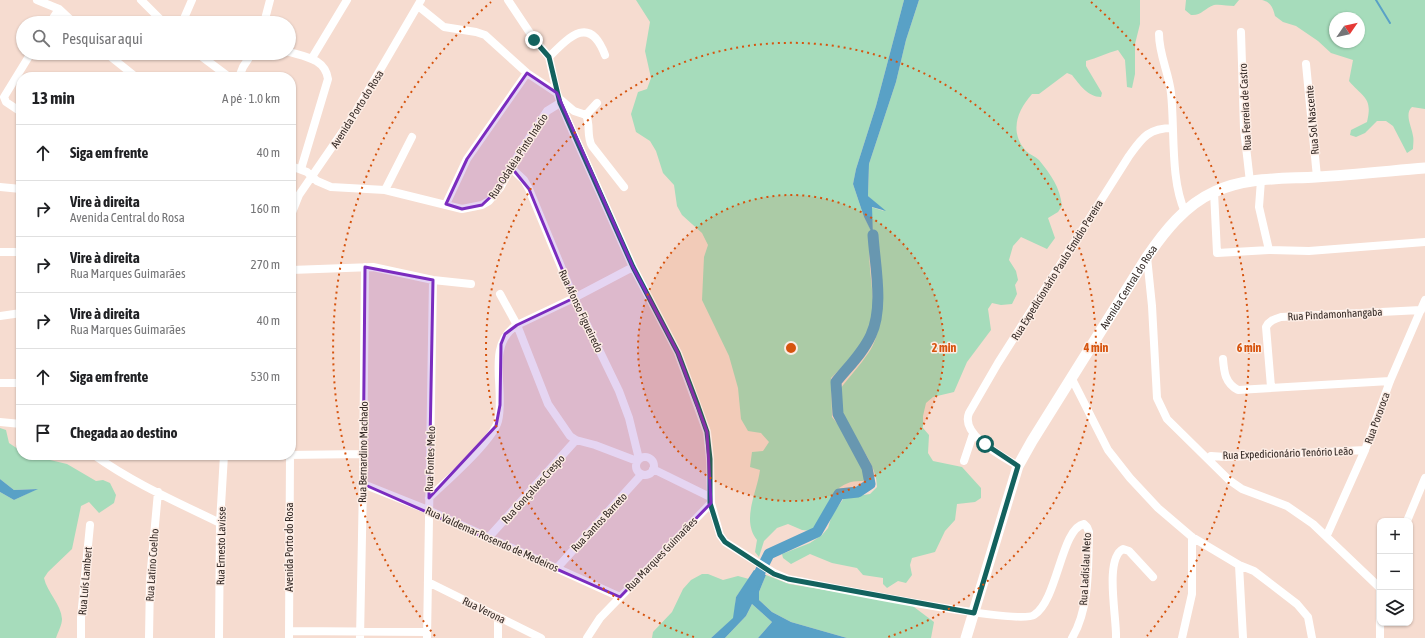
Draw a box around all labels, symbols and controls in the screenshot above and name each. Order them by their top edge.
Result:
north arrow [1329,12,1365,48]
search box [16,16,296,60]
icon: search [30,27,52,49]
text: Pesquisar aqui [62,30,143,47]
route end [525,31,543,49]
street label: Rua Ferreira de Castro [1237,63,1253,151]
street label: Avenida Porto do Rosa [328,68,386,150]
street label: Rua Sol Nascente [1303,85,1321,155]
text: 13 min [32,88,75,108]
text: A pé · 1.0 km [222,91,280,106]
street label: Rua Odaléia Pinto Inácio [486,111,550,201]
icon: ahead [32,142,54,164]
text: Siga em frente [70,144,148,161]
text: 40 m [257,145,280,160]
text: Vire à direita [70,193,140,210]
icon: right [32,198,54,220]
street label: Rua Expedicionário Paulo Emídio Pereira [1009,198,1105,342]
text: 160 m [251,201,280,216]
text: Avenida Central do Rosa [70,210,185,225]
street label: Avenida Central do Rosa [1097,243,1159,331]
text: Vire à direita [70,249,140,266]
icon: right [32,254,54,276]
text: 270 m [251,257,280,272]
text: Rua Marques Guimarães [70,266,186,281]
street label: Rua Afonso Figueiredo [557,268,605,354]
text: Vire à direita [70,305,140,322]
street label: Rua Pindamonhangaba [1287,306,1383,322]
icon: right [32,310,54,332]
text: 40 m [257,313,280,328]
text: Rua Marques Guimarães [70,322,186,337]
centre of rings [784,341,798,355]
text: 2 min [932,341,956,355]
text: 4 min [1083,341,1108,355]
text: 6 min [1237,341,1261,355]
icon: ahead [32,366,54,388]
text: Siga em frente [70,368,148,385]
text: 530 m [251,369,280,384]
street label: Rua Pororoca [1362,391,1392,445]
street label: Rua Bernardino Machado [356,401,370,503]
icon: arrive [32,422,54,444]
text: Chegada ao destino [70,424,178,441]
street label: Rua Fontes Melo [423,426,437,492]
route start [976,435,994,453]
street label: Rua Expedicionário Tenório Leão [1222,445,1354,461]
street label: Rua Gonçalves Crespo [499,452,567,526]
street label: Rua Santos Barreto [569,490,629,554]
street label: Avenida Porto do Rosa [283,502,295,592]
street label: Rua Valdemar Rosendo de Medeiros [424,504,560,574]
street label: Rua Ernesto Lavisse [214,507,228,585]
street label: Rua Marques Guimarães [623,515,699,593]
map controls [1377,518,1413,626]
button: + [1377,518,1413,554]
street label: Rua Latino Coelho [143,528,161,602]
street label: Rua Ladislau Neto [1077,532,1093,606]
street label: Rua Luís Lambert [76,546,94,616]
button: − [1377,554,1413,590]
button: layers [1377,590,1413,626]
street label: Rua Verona [461,594,507,626]

